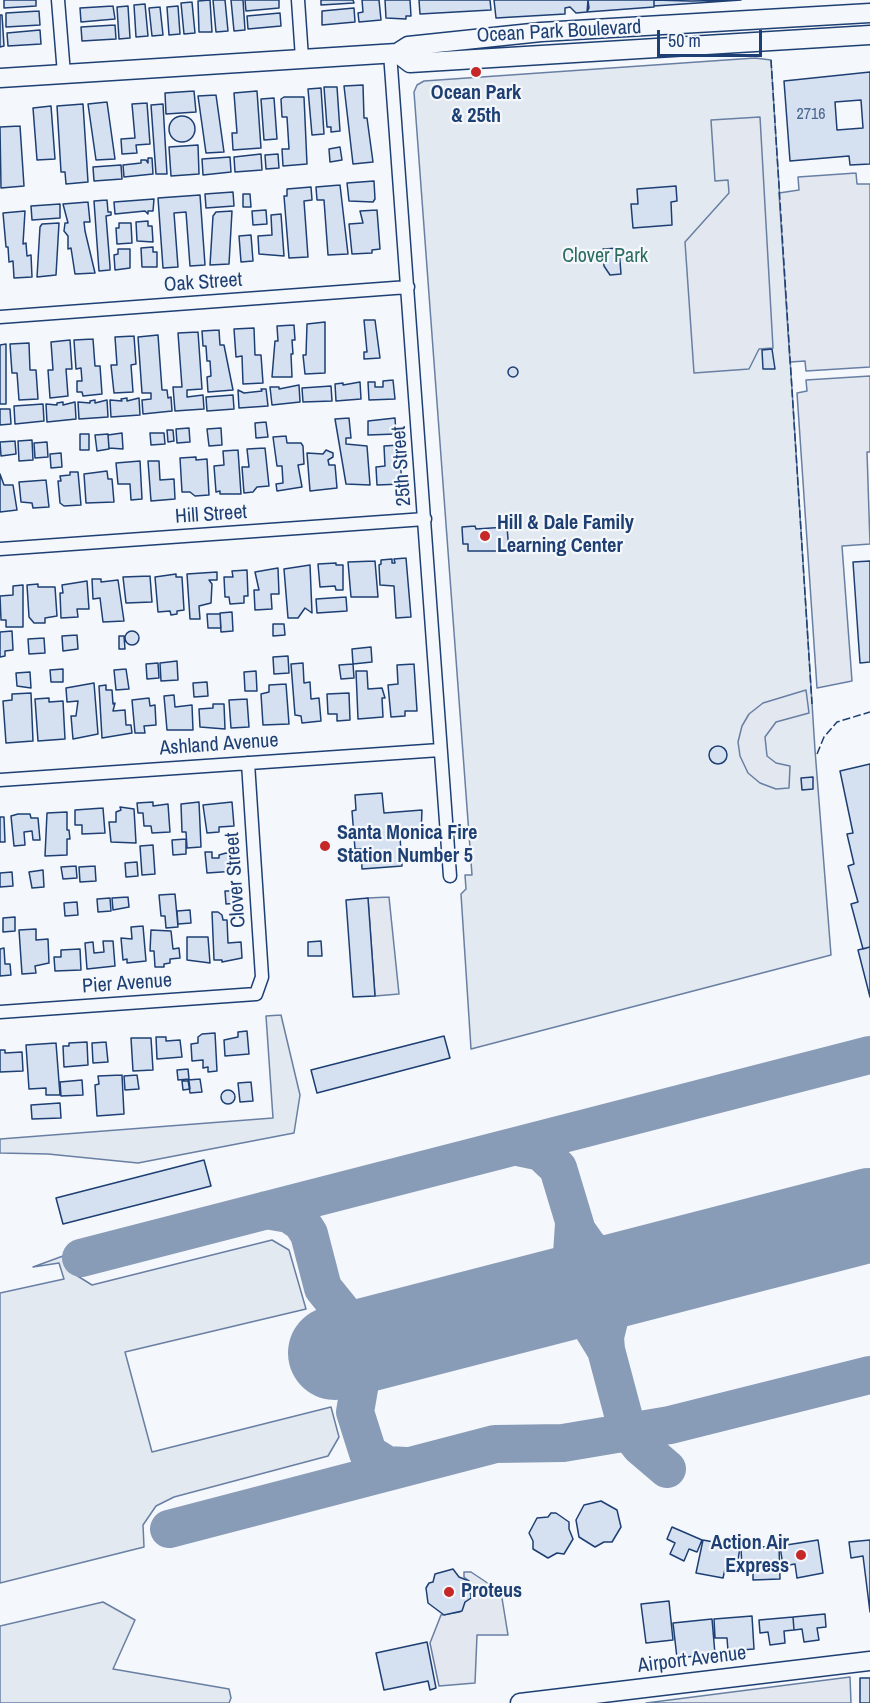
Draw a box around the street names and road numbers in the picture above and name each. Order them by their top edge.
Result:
street label: Ocean Park Boulevard [476,16,642,48]
street label: Oak Street [163,268,243,298]
street label: 25th Street [387,425,417,507]
street label: Hill Street [174,501,248,529]
street label: Ashland Avenue [159,729,279,761]
street label: Clover Street [221,831,251,929]
street label: Pier Avenue [81,969,173,999]
street label: Airport Avenue [636,1641,748,1679]

